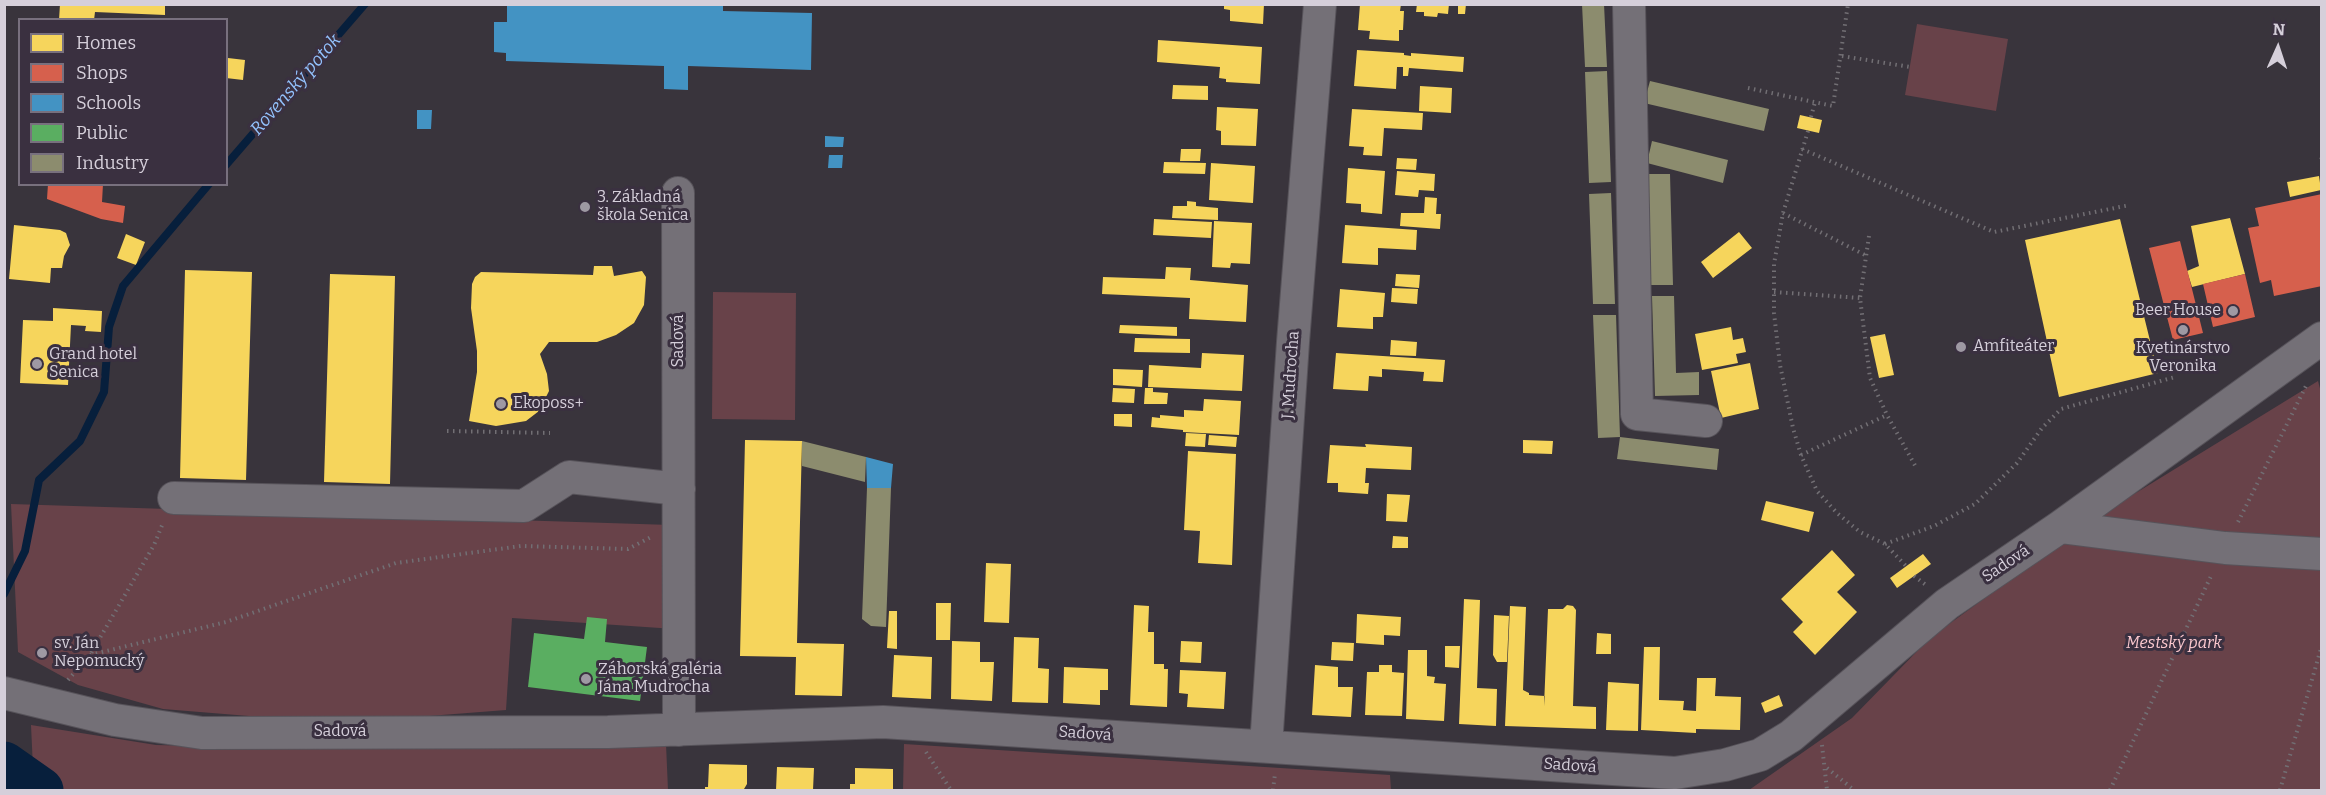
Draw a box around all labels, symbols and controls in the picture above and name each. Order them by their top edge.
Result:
legend [18,18,228,186]
north arrow [2248,18,2308,78]
text: N [2272,20,2286,39]
water label: Rovenský potok [246,30,346,140]
text: Homes [76,32,136,54]
text: Shops [76,62,128,84]
text: Schools [76,92,141,114]
text: Public [76,122,128,144]
text: Industry [76,152,148,174]
place label: 3. Základná škola Senica [597,188,689,226]
marker: 3. Základná škola Senica [578,200,592,214]
place label: Beer House [2135,301,2221,321]
marker: Beer House [2226,304,2240,318]
street label: Sadová [669,314,689,368]
marker: Kvetinárstvo Veronika [2176,323,2190,337]
street label: J. Mudrocha [1278,330,1304,420]
place label: Amfiteáter [1973,337,2054,357]
place label: Kvetinárstvo Veronika [2136,339,2230,377]
marker: Amfiteáter [1954,340,1968,354]
place label: Grand hotel Senica [49,345,137,383]
marker: Grand hotel Senica [30,357,44,371]
place label: Ekoposs+ [513,394,584,414]
marker: Ekoposs+ [494,397,508,411]
street label: Sadová [1979,541,2033,587]
place label: sv. Ján Nepomucký [54,634,144,672]
park label: Mestský park [2126,634,2222,654]
marker: sv. Ján Nepomucký [35,646,49,660]
place label: Záhorská galéria Jána Mudrocha [598,660,722,698]
marker: Záhorská galéria Jána Mudrocha [579,672,593,686]
street label: Sadová [313,722,367,742]
street label: Sadová [1058,723,1112,745]
street label: Sadová [1543,755,1597,777]

